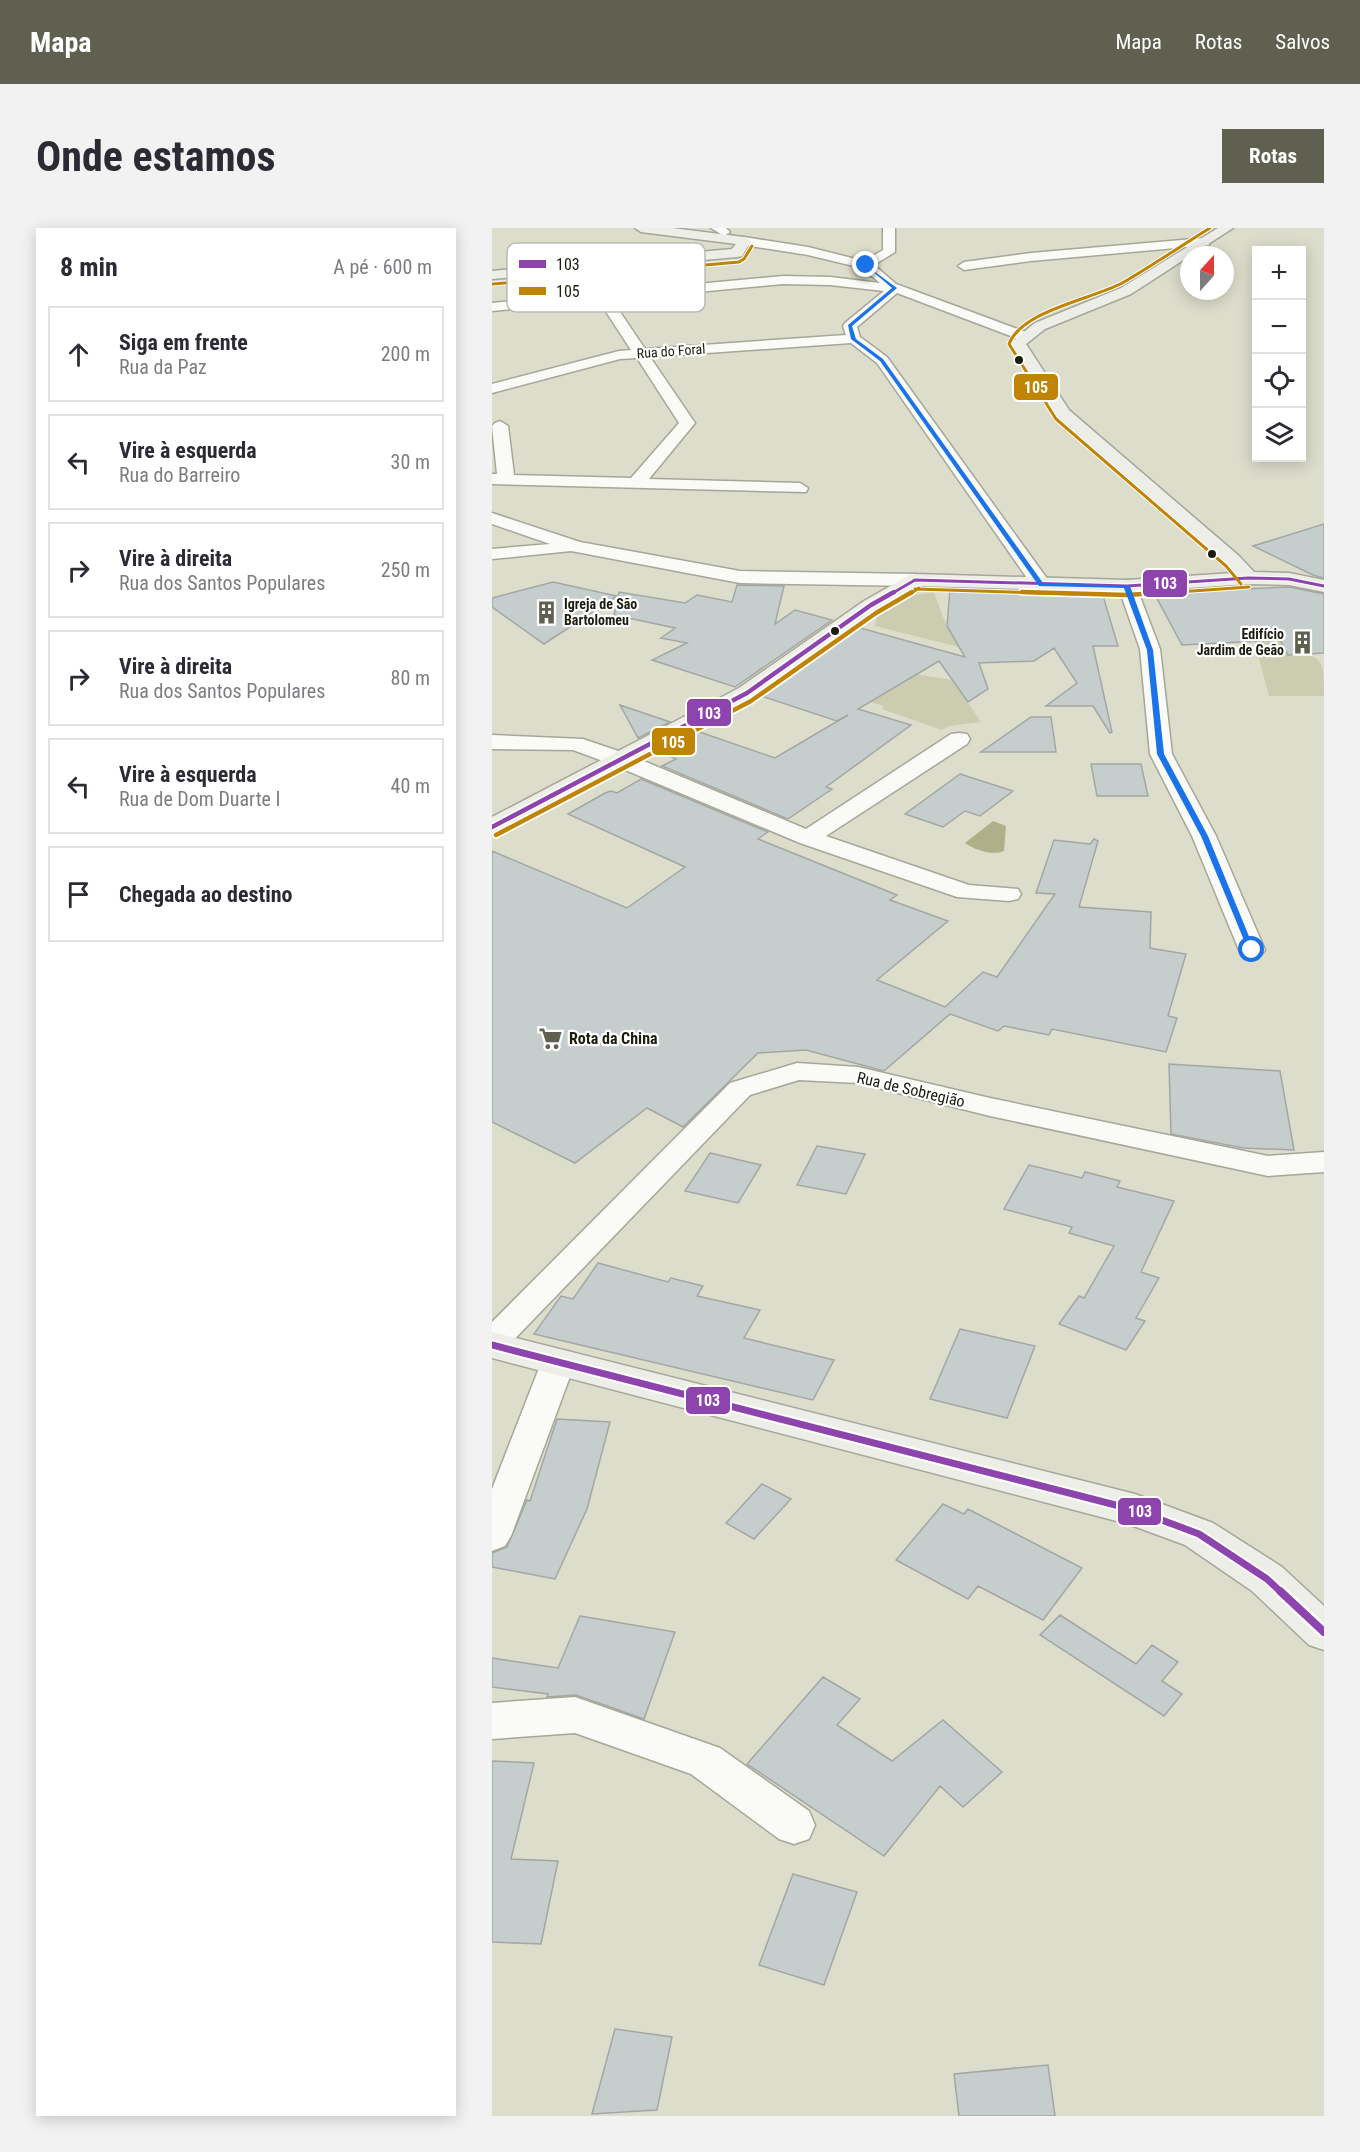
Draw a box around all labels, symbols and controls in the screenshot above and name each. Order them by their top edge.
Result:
text: Mapa [30,26,91,59]
text: Mapa [1115,30,1162,54]
text: Rotas [1195,30,1242,54]
text: Salvos [1275,30,1330,54]
button: Rotas [1222,129,1324,183]
text: Onde estamos [36,132,276,181]
legend [507,243,705,312]
north arrow [1180,246,1234,300]
map controls [1252,246,1306,462]
button: + [1252,246,1306,300]
route end [852,251,878,277]
text: 8 min [60,252,118,282]
text: A pé · 600 m [333,255,432,279]
text: 103 [556,255,580,274]
text: 105 [556,282,580,301]
button: − [1252,300,1306,354]
text: Siga em frente [119,330,248,355]
icon: ahead [62,338,95,371]
street label: Rua do Foral [636,341,706,361]
text: 200 m [381,342,430,366]
unlabelled marker [1013,354,1025,366]
button: locate [1252,354,1306,408]
text: Rua da Paz [119,355,207,379]
line badge: 105 [1013,373,1059,401]
text: 105 [1024,378,1048,397]
button: layers [1252,408,1306,462]
text: Vire à esquerda [119,438,257,463]
icon: left [62,446,95,479]
text: 30 m [391,450,430,474]
text: Rua do Barreiro [119,463,240,487]
text: Vire à direita [119,546,232,571]
unlabelled marker [1206,548,1218,560]
icon: right [62,554,95,587]
text: 250 m [381,558,430,582]
line badge: 103 [1142,569,1188,598]
text: Rua dos Santos Populares [119,571,325,595]
text: 103 [1153,574,1177,593]
place label: Igreja de São Bartolomeu [564,596,637,628]
building icon: Igreja de São Bartolomeu [533,599,559,625]
unlabelled marker [829,625,841,637]
place label: Edifício Jardim de Geão [1197,626,1284,658]
building icon: Edifício Jardim de Geão [1289,629,1315,655]
text: Vire à direita [119,654,232,679]
icon: right [62,662,95,695]
text: 80 m [391,666,430,690]
text: Rua dos Santos Populares [119,679,325,703]
line badge: 103 [686,698,732,727]
text: 103 [697,704,721,723]
line badge: 105 [651,727,696,756]
text: 105 [661,733,685,752]
text: Vire à esquerda [119,762,257,787]
icon: left [62,770,95,803]
text: 40 m [391,774,430,798]
text: Rua de Dom Duarte I [119,787,281,811]
icon: arrive [62,878,95,911]
text: Chegada ao destino [119,882,293,907]
route start [1238,936,1264,962]
supermarket icon: Rota da China [538,1025,564,1051]
place label: Rota da China [569,1029,658,1048]
street label: Rua de Sobregião [855,1068,967,1111]
line badge: 103 [685,1386,731,1415]
text: 103 [696,1391,720,1410]
line badge: 103 [1117,1497,1162,1526]
text: 103 [1128,1502,1152,1521]

